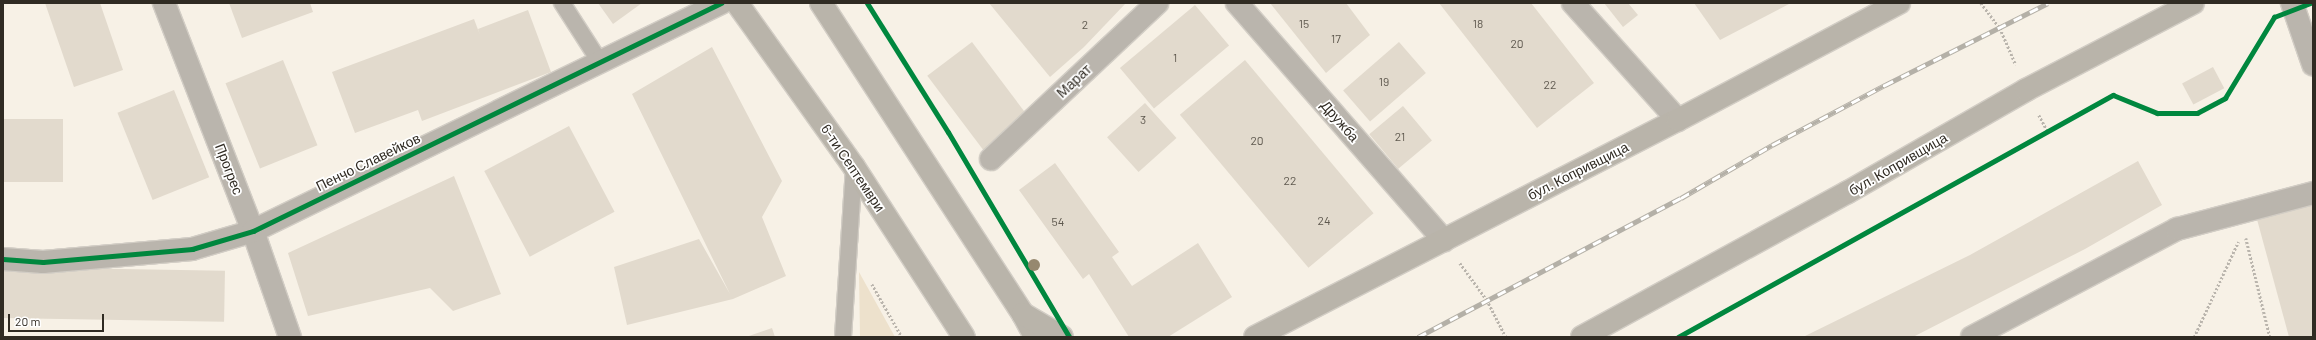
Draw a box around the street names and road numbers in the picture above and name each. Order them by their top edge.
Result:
street label: Марат [1053,61,1095,101]
street label: Дружба [1317,97,1363,145]
street label: 6-ти Септември [818,121,888,215]
street label: Пенчо Славейков [313,129,423,195]
street label: бул. Копривщица [1846,129,1950,199]
street label: бул. Копривщица [1525,138,1631,204]
street label: Прогрес [212,141,246,197]

